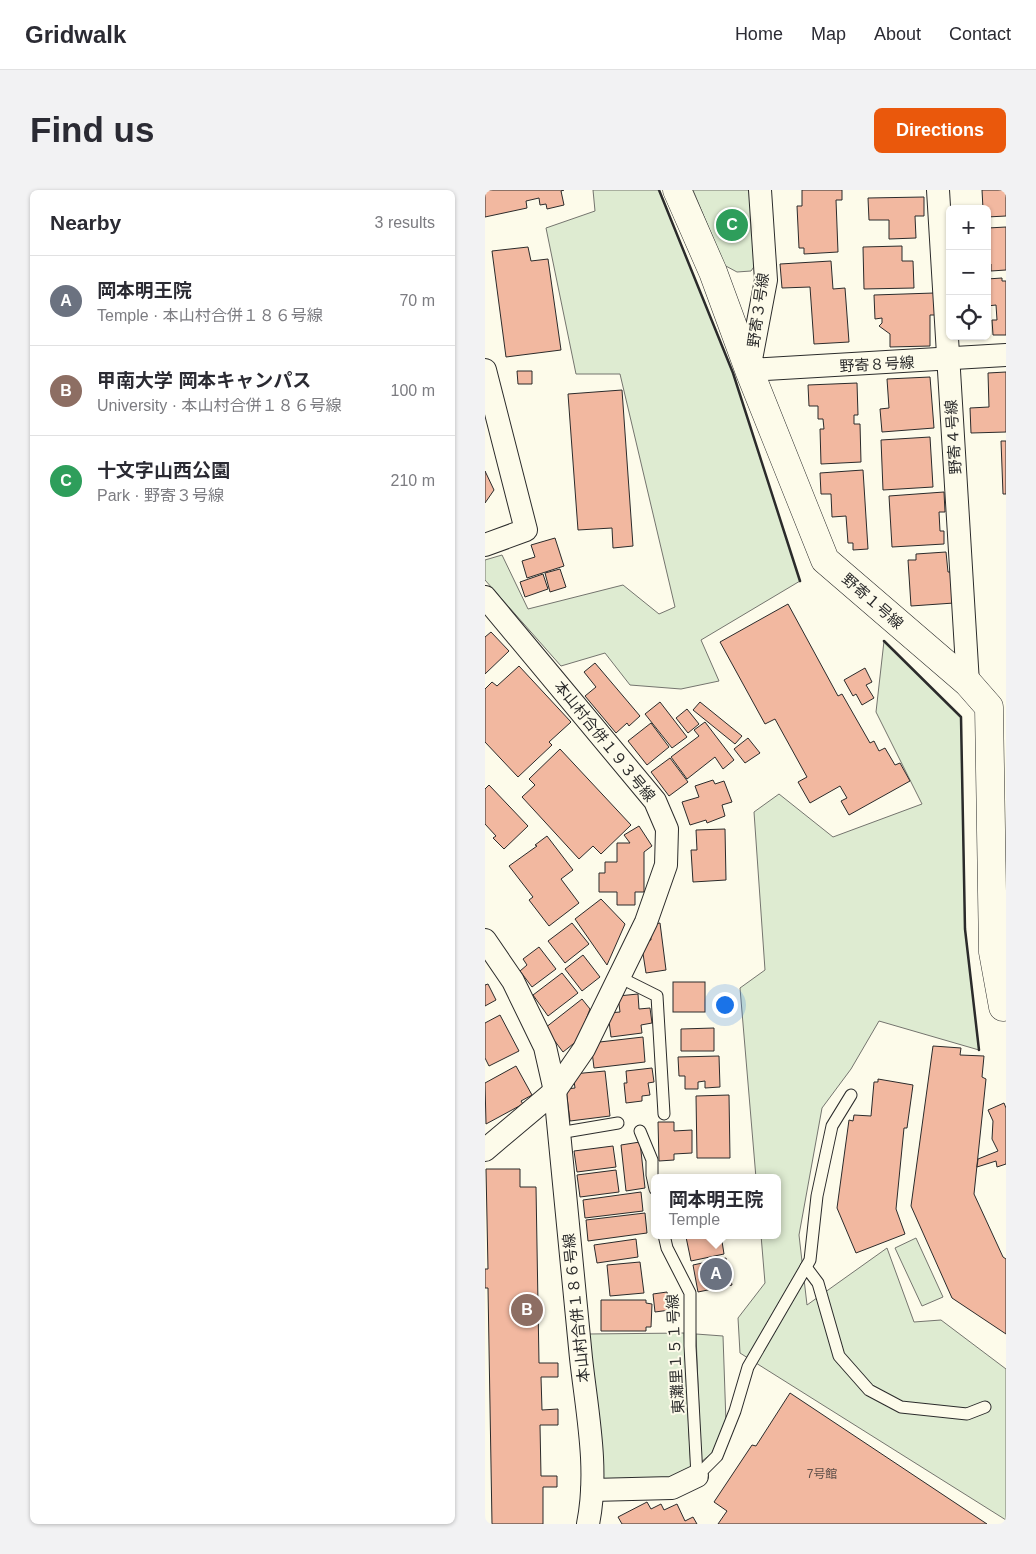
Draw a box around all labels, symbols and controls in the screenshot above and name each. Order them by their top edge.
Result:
text: Gridwalk [25,21,126,48]
text: Home [735,24,783,44]
text: Map [811,24,846,44]
text: About [874,24,921,44]
text: Contact [949,24,1011,44]
button: Directions [874,108,1006,153]
text: Find us [30,110,154,149]
map controls [946,205,991,340]
button: + [946,205,991,250]
pin: C [716,206,748,244]
text: Nearby [50,211,121,234]
text: 3 results [375,214,435,231]
button: − [946,250,991,295]
street label: 野寄３号線 [744,272,772,348]
text: 岡本明王院 [97,280,192,301]
text: A [60,292,72,309]
text: 70 m [399,292,435,309]
button: locate [946,295,991,340]
text: Temple · 本山村合併１８６号線 [97,307,323,324]
street label: 野寄８号線 [839,354,915,374]
text: 甲南大学 岡本キャンパス [97,370,311,391]
text: B [60,382,72,399]
text: 100 m [391,382,435,399]
text: University · 本山村合併１８６号線 [97,397,341,414]
street label: 野寄４号線 [942,399,964,475]
text: 十文字山西公園 [97,460,230,481]
text: C [60,472,72,489]
text: 210 m [391,472,435,489]
text: Park · 野寄３号線 [97,487,224,504]
street label: 野寄１号線 [839,570,907,632]
street label: 本山村合併１９３号線 [551,677,659,805]
your location [712,992,738,1018]
popup [651,1174,781,1239]
text: 岡本明王院 [668,1189,764,1210]
text: Temple [668,1211,720,1228]
street label: 本山村合併１８６号線 [560,1233,592,1383]
pin: A [700,1255,732,1293]
pin: B [511,1291,543,1329]
street label: 東灘里１５１号線 [663,1294,687,1414]
house number: 7号館 [807,1467,837,1481]

